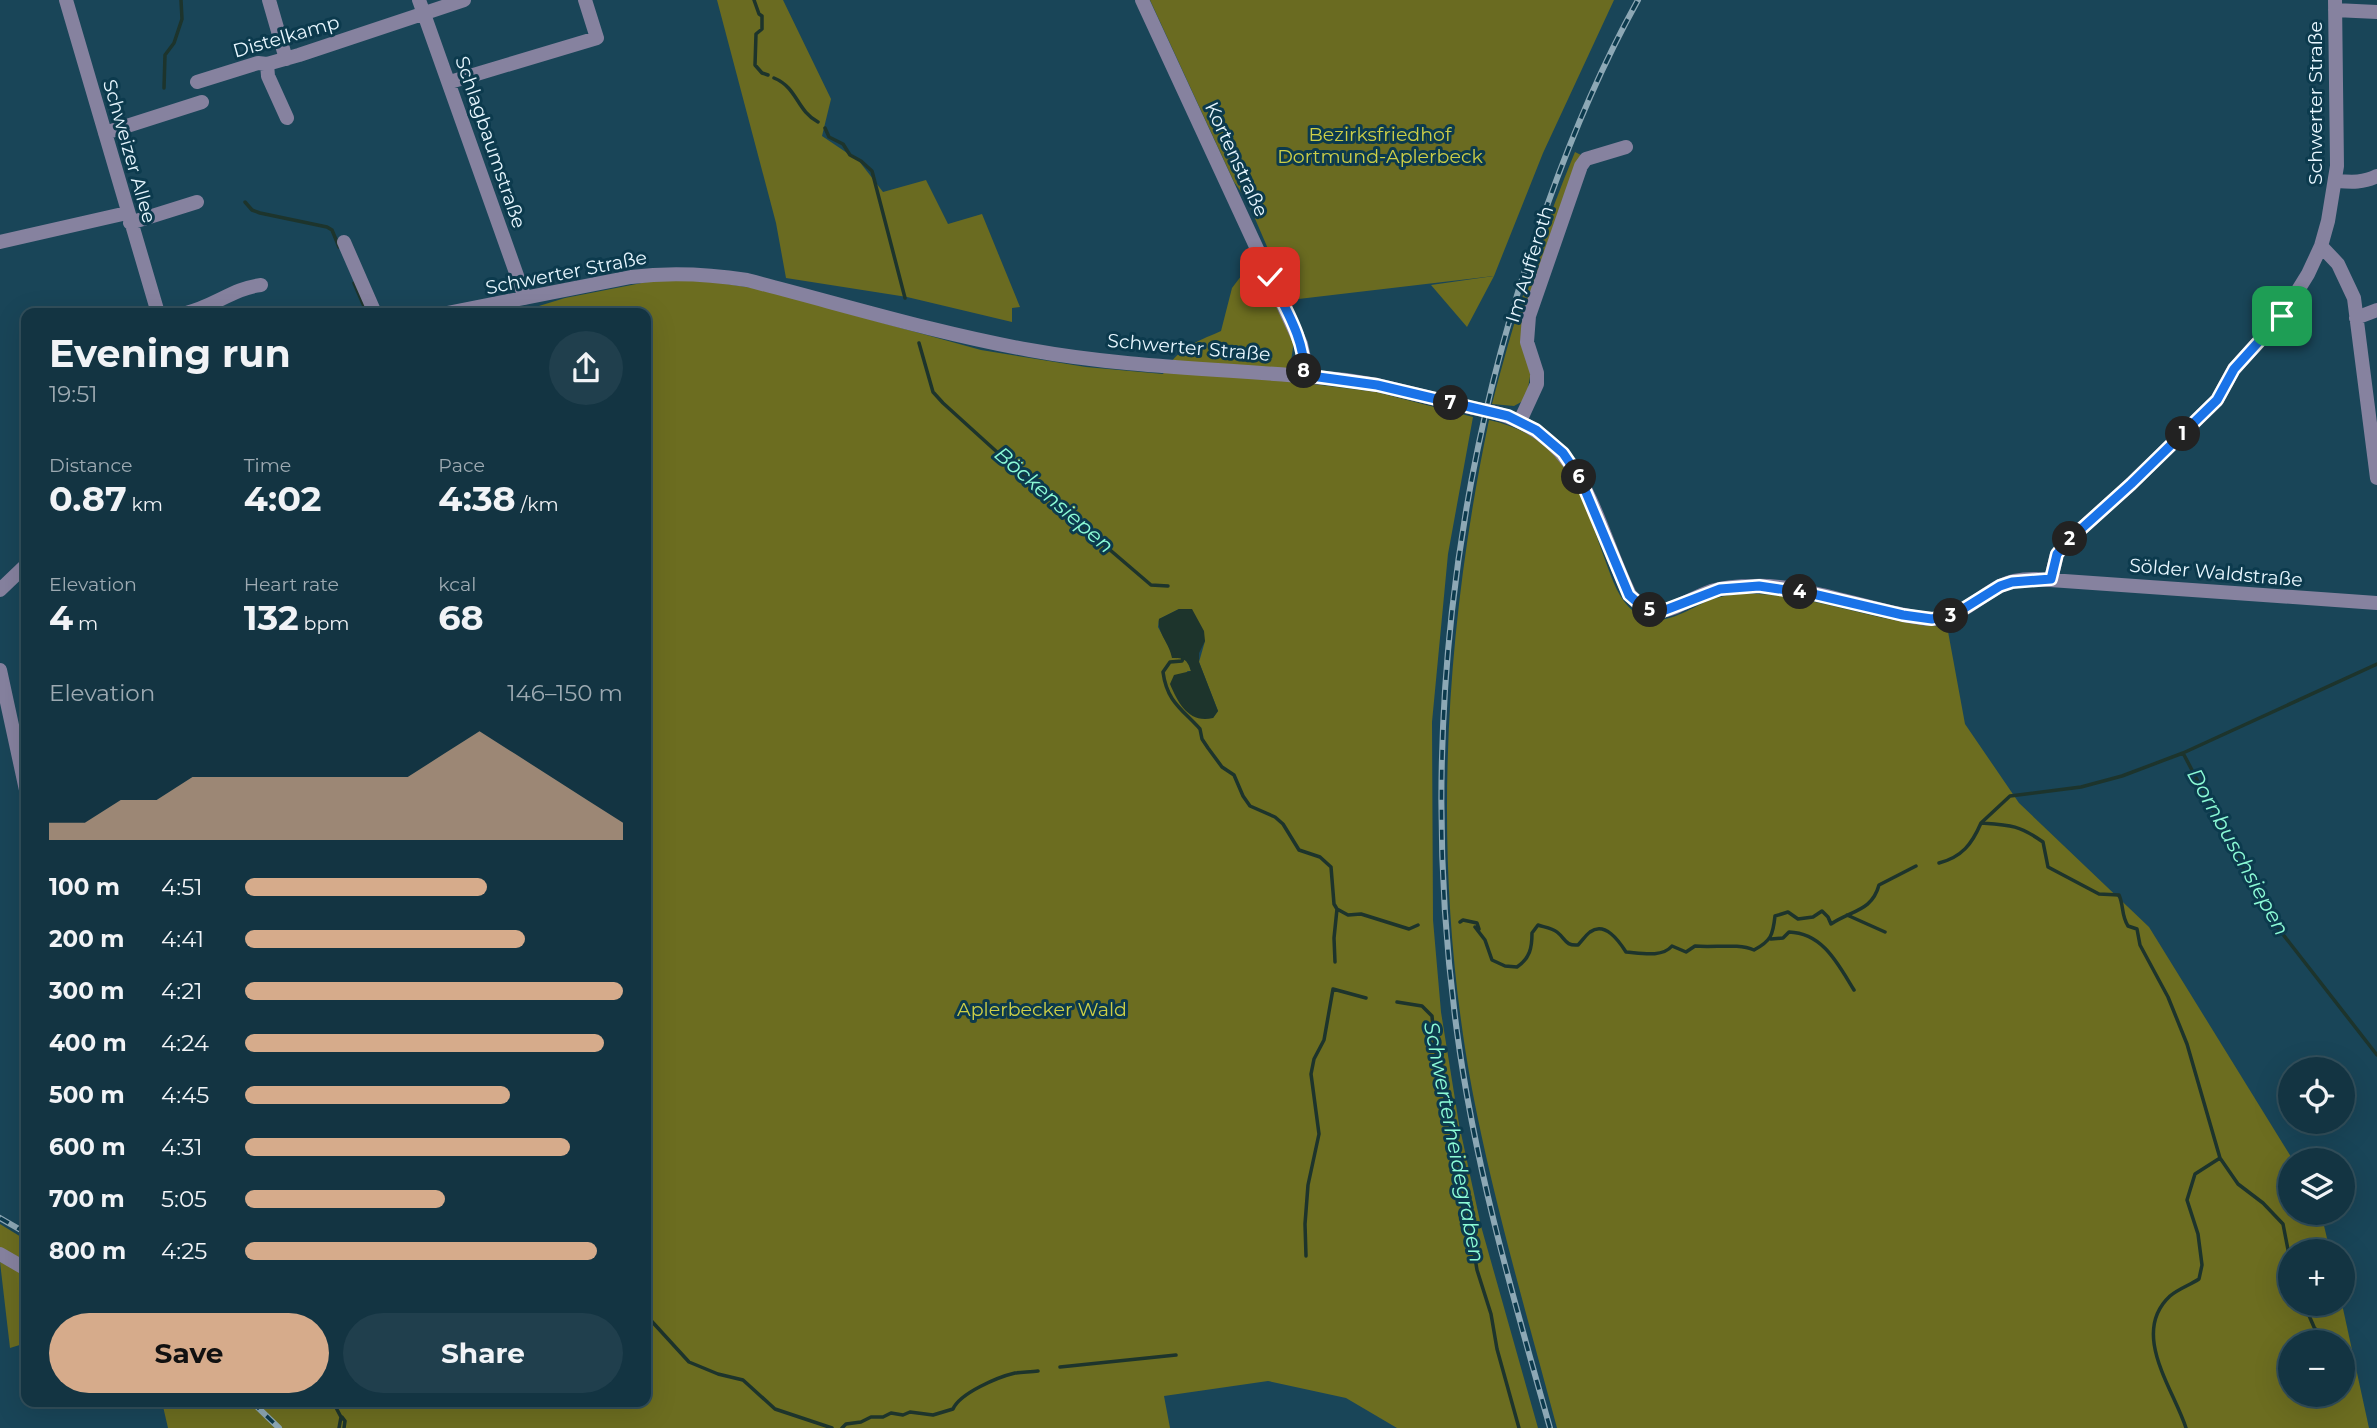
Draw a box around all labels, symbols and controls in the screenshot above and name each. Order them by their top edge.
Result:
street label: Distelkamp [230,10,342,63]
street label: Schwerter Straße [2304,21,2327,185]
street label: Schlagbaumstraße [450,53,531,231]
street label: Schweizer Allee [98,77,161,226]
street label: Kortenstraße [1200,98,1273,220]
park label: Bezirksfriedhof Dortmund-Aplerbeck [1277,123,1483,168]
street label: Im Aufferoth [1501,203,1558,325]
street label: Schwerter Straße [484,246,649,299]
pin [1240,247,1300,307]
icon: check [1251,258,1289,296]
pin [2252,286,2312,346]
icon: arrive [2263,297,2301,335]
street label: Schwerter Straße [1106,329,1272,366]
text: Evening run [49,330,291,377]
button: share [549,331,623,405]
pin: 8 [1286,354,1322,388]
text: 8 [1297,359,1310,382]
text: 19:51 [49,380,98,408]
pin: 7 [1434,386,1468,420]
text: 7 [1445,391,1456,414]
pin: 1 [2166,416,2200,452]
text: 1 [2179,422,2186,445]
water label: Böckensiepen [990,441,1119,558]
text: Distance [49,454,132,477]
text: Time [244,454,291,477]
text: Pace [438,454,485,477]
pin: 6 [1562,460,1596,494]
text: 6 [1572,465,1585,488]
text: 0.87 [49,477,127,520]
text: 4:02 [244,477,322,520]
text: 4:38 [438,477,516,520]
text: km [127,493,163,516]
text: /km [516,493,559,516]
pin: 2 [2052,522,2088,556]
text: 2 [2064,527,2075,550]
street label: Sölder Waldstraße [2128,553,2304,592]
text: Elevation [49,573,137,596]
text: Heart rate [244,573,339,596]
text: kcal [438,573,476,596]
pin: 4 [1783,574,1818,610]
text: 4 [1793,580,1806,603]
pin: 5 [1632,592,1668,628]
text: 4 [49,596,73,639]
text: 132 [244,596,299,639]
text: 68 [438,596,484,639]
text: 5 [1644,598,1655,621]
pin: 3 [1934,598,1968,634]
text: 3 [1945,604,1956,627]
text: m [73,612,98,635]
text: bpm [299,612,349,635]
text: Elevation [49,679,155,707]
text: 146–150 m [507,679,623,707]
water label: Dornbuschsiepen [2182,764,2295,940]
text: 100 m [49,873,120,901]
text: 4:51 [161,873,203,901]
text: 200 m [49,925,124,953]
text: 4:41 [161,925,204,953]
text: 300 m [49,977,125,1005]
text: 4:21 [161,977,203,1005]
park label: Aplerbecker Wald [957,998,1127,1021]
water label: Schwerterheidegraben [1419,1019,1490,1264]
text: 400 m [49,1029,127,1057]
text: 4:24 [161,1029,209,1057]
map controls [2278,1057,2355,1407]
button: locate [2278,1057,2355,1134]
text: 500 m [49,1081,125,1109]
text: 4:45 [161,1081,209,1109]
text: 600 m [49,1133,126,1161]
text: 4:31 [161,1133,203,1161]
button: layers [2278,1148,2355,1225]
text: 700 m [49,1185,125,1213]
text: 5:05 [161,1185,207,1213]
text: 800 m [49,1237,126,1265]
text: 4:25 [161,1237,207,1265]
button: + [2278,1239,2355,1316]
button: Save [49,1313,329,1393]
button: Share [343,1313,623,1393]
button: − [2278,1330,2355,1407]

